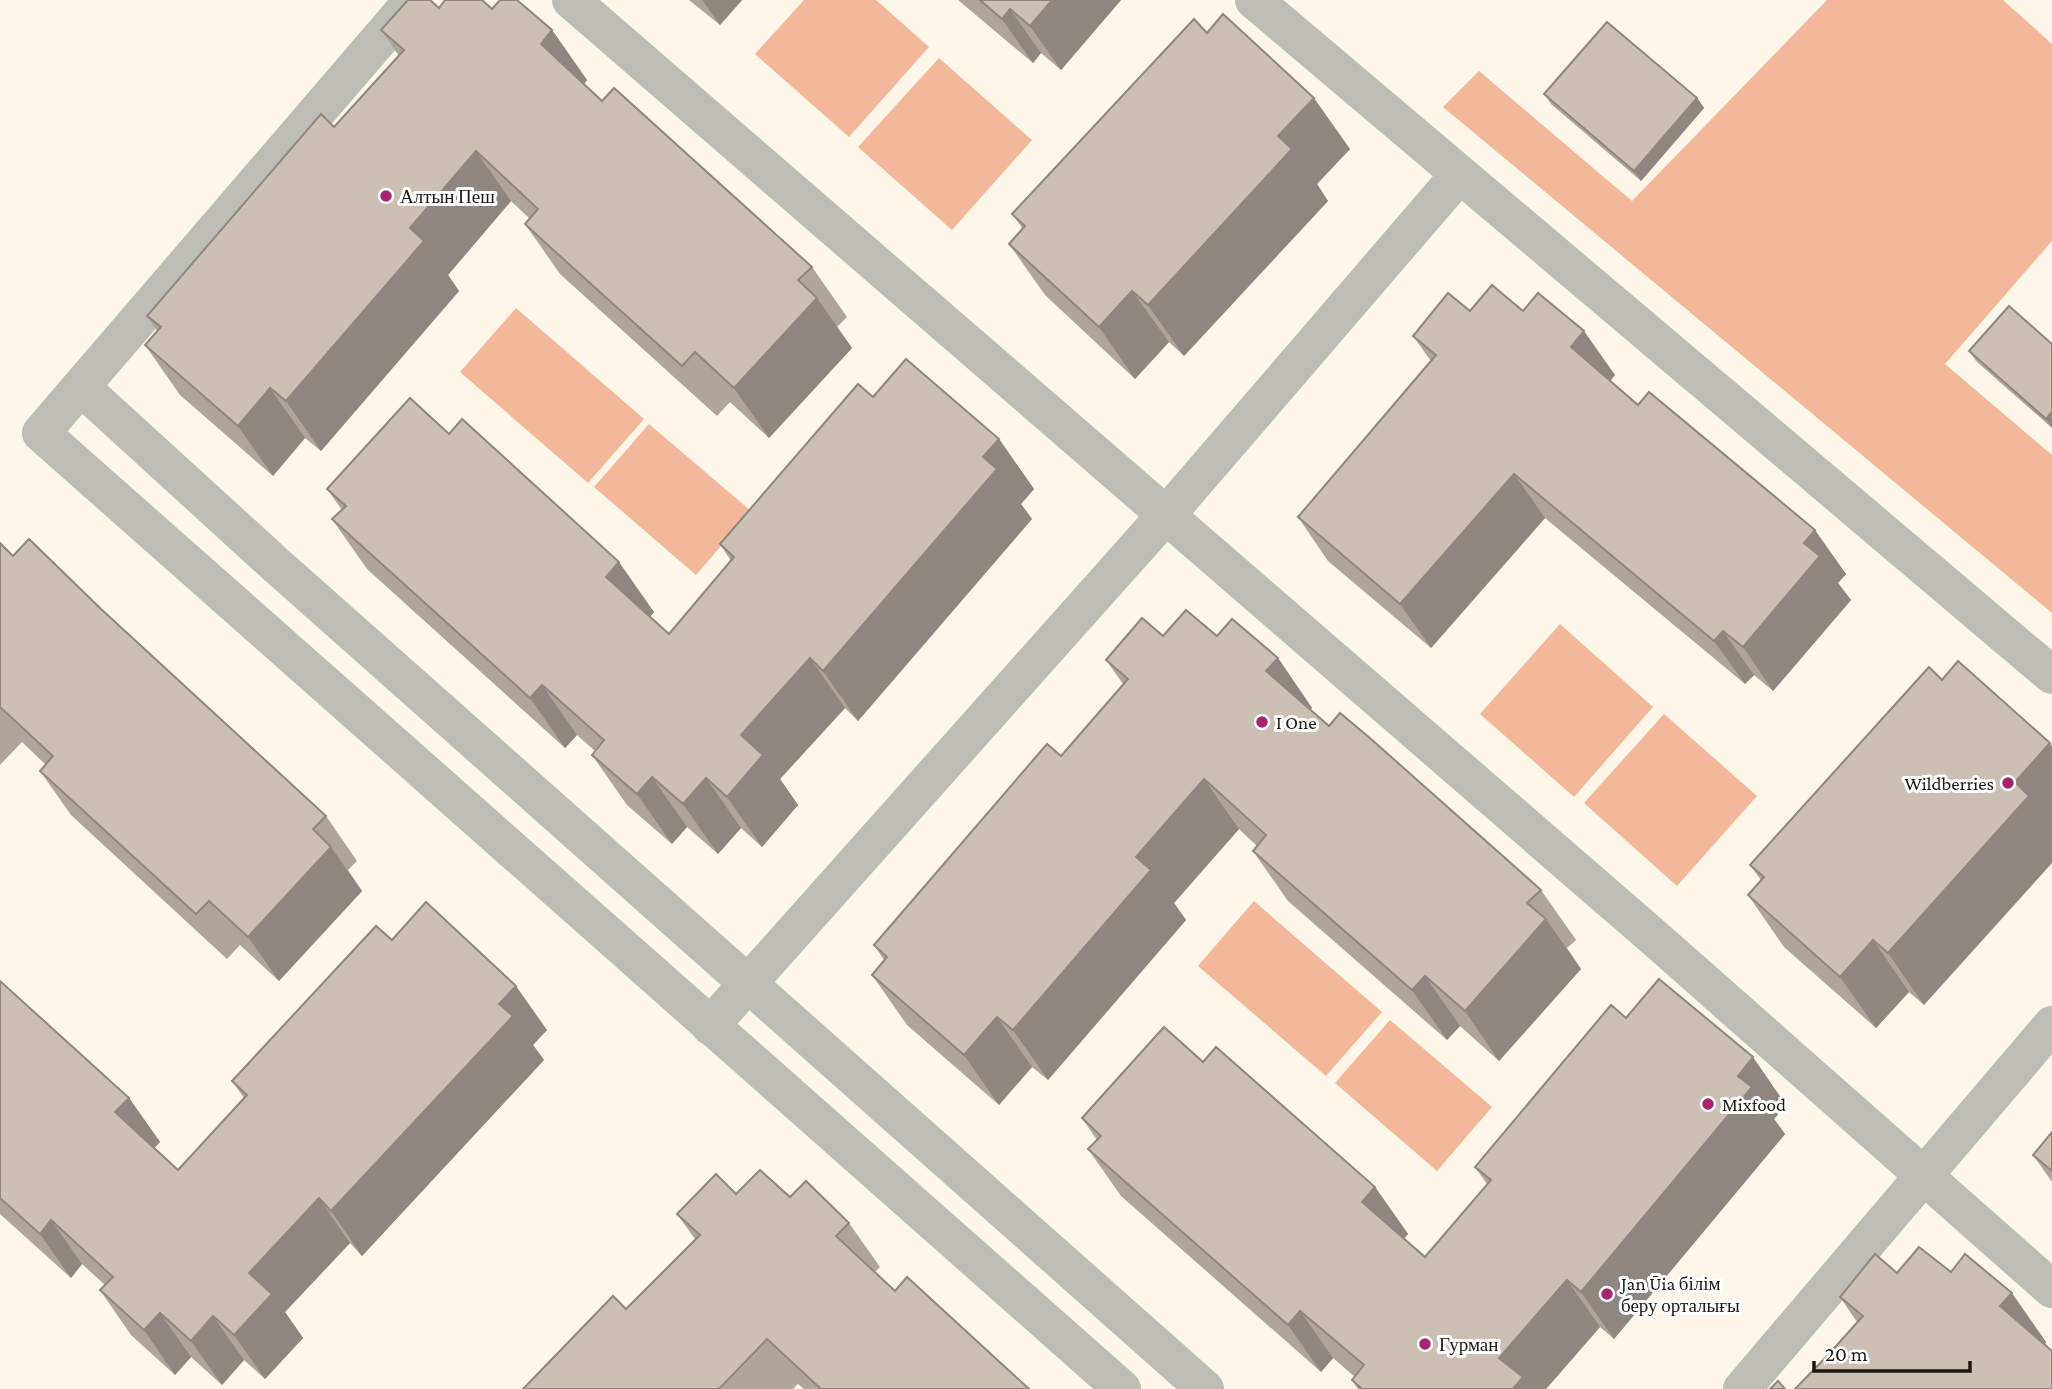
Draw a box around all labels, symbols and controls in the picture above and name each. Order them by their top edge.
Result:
place label: Алтын Пеш [400,186,495,207]
marker: Алтын Пеш [378,188,394,204]
place label: I One [1276,712,1317,733]
marker: I One [1254,714,1270,730]
place label: Wildberries [1904,773,1994,794]
marker: Wildberries [2000,775,2016,791]
place label: Mixfood [1722,1094,1786,1115]
marker: Mixfood [1700,1096,1716,1112]
place label: Jan Ūia білім беру орталығы [1619,1273,1740,1316]
marker: Jan Ūia білім беру орталығы [1599,1286,1615,1302]
scale bar [1814,1330,1970,1374]
place label: Гурман [1439,1334,1498,1355]
marker: Гурман [1417,1336,1433,1352]
text: 20 m [1825,1342,1868,1366]

